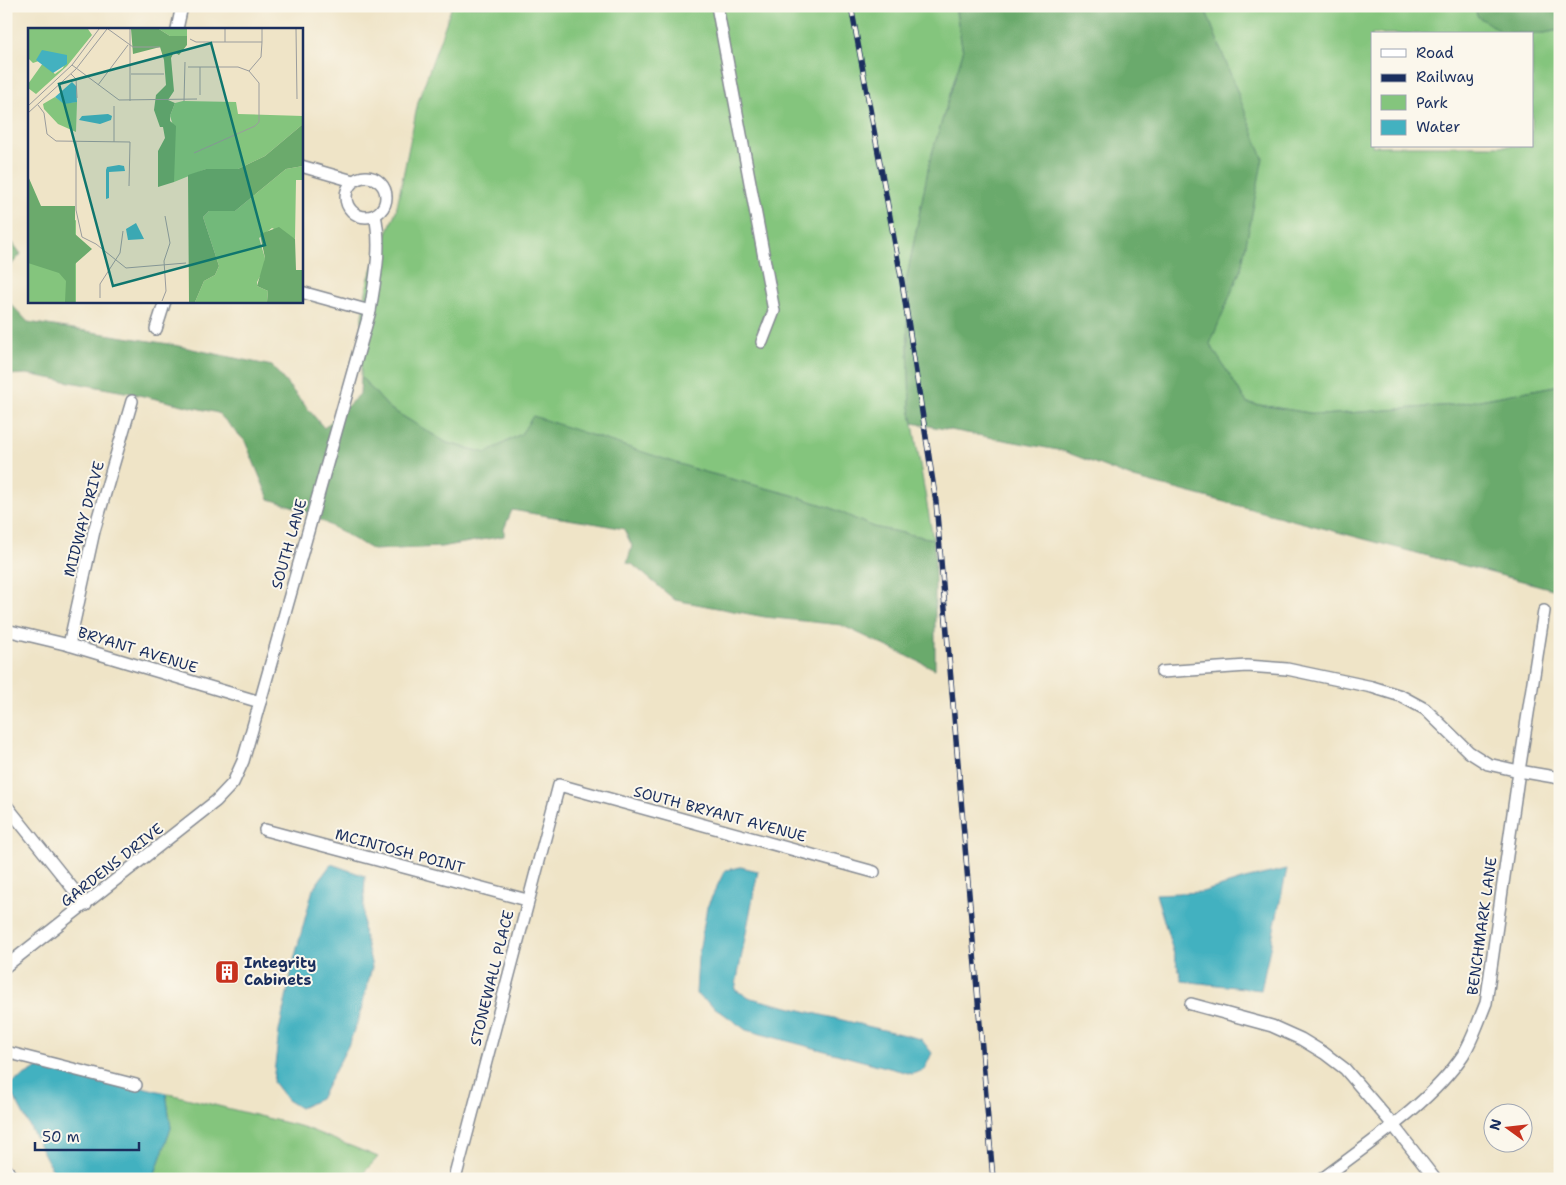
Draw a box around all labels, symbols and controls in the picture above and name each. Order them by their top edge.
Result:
inset map [28,28,302,302]
legend [1371,32,1534,148]
text: Road [1416,43,1454,63]
text: Railway [1416,67,1474,87]
text: Park [1416,93,1448,113]
text: Water [1416,117,1460,137]
street label: MIDWAY DRIVE [59,459,109,579]
street label: SOUTH LANE [267,497,311,591]
street label: BRYANT AVENUE [76,622,200,678]
street label: SOUTH BRYANT AVENUE [631,781,809,847]
street label: GARDENS DRIVE [57,819,167,911]
street label: MCINTOSH POINT [333,824,467,878]
street label: BENCHMARK LANE [1462,856,1502,996]
street label: STONEWALL PLACE [465,908,519,1048]
place label: Integrity Cabinets [244,953,316,990]
building icon: Integrity Cabinets [214,959,240,985]
north arrow [1484,1102,1534,1152]
text: N [1485,1117,1506,1132]
scale bar [35,1120,139,1152]
text: 50 m [42,1127,80,1147]

